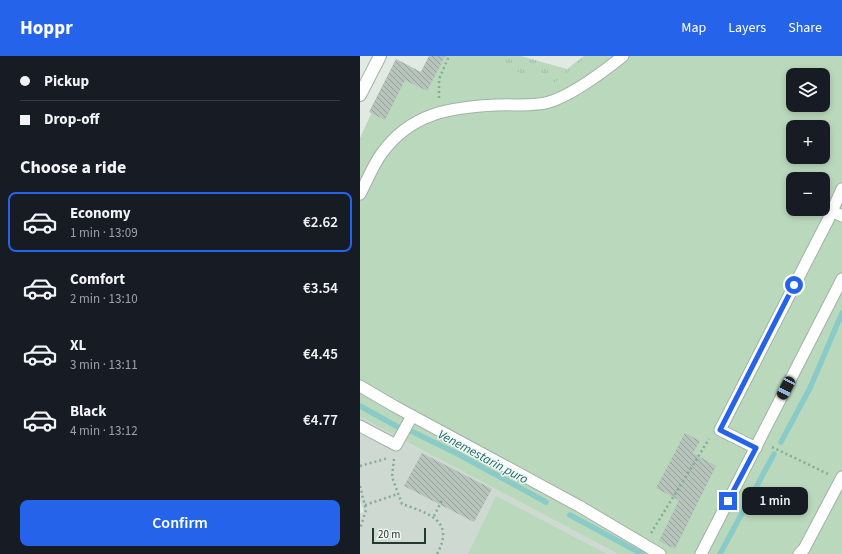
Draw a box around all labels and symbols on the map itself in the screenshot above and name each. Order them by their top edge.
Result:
route start [785,276,803,294]
car [775,375,797,401]
water label: Venemestarin puro [435,426,532,489]
callout: 1 min [742,487,808,515]
route end [719,492,737,510]
scale bar [372,526,426,545]

